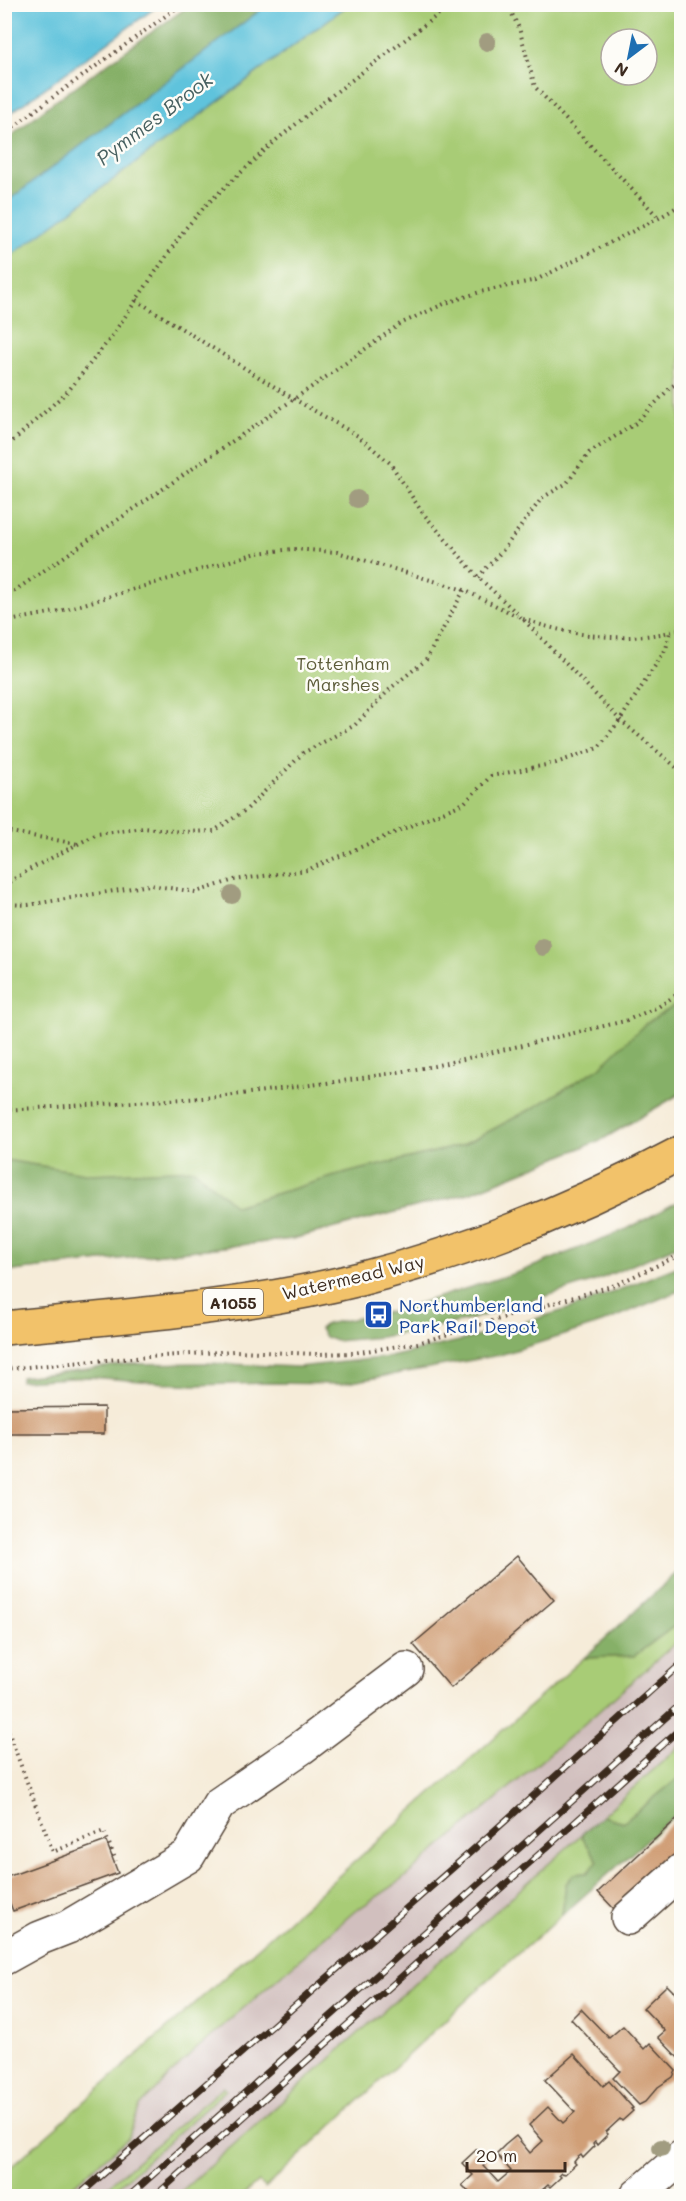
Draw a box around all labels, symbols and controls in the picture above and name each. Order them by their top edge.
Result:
north arrow [599,27,659,87]
text: N [610,58,632,82]
water label: Pymmes Brook [90,65,218,170]
park label: Tottenham Marshes [296,651,390,696]
street label: Watermead Way [279,1249,427,1305]
road number: A1055 [203,1289,263,1315]
place label: Northumberland Park Rail Depot [399,1293,543,1338]
bus stop icon: Northumberland Park Rail Depot [362,1299,394,1331]
scale bar [467,2135,564,2173]
text: 20 m [476,2143,517,2167]

